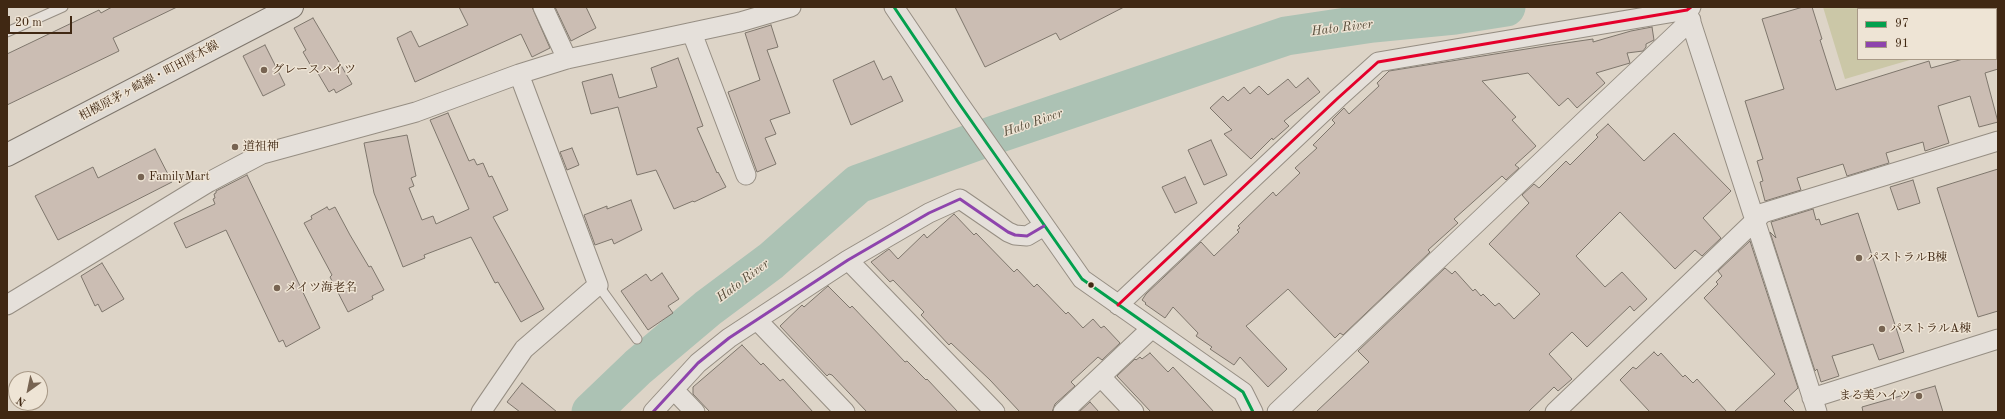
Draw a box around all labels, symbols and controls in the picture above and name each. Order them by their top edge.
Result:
scale bar [10,8,74,34]
legend [1857,8,1997,60]
water label: Hato River [1310,16,1374,40]
text: 20 m [15,17,42,29]
text: 97 [1895,18,1909,30]
street label: 相模原茅ヶ崎線・町田厚木線 [77,38,221,124]
text: 91 [1895,38,1909,50]
place label: グレースハイツ [272,63,356,77]
marker: グレースハイツ [259,65,269,75]
water label: Hato River [1001,106,1065,140]
place label: 道祖神 [243,140,279,154]
marker: 道祖神 [230,142,240,152]
place label: FamilyMart [149,170,210,184]
marker: FamilyMart [136,172,146,182]
place label: パストラルB棟 [1867,251,1947,265]
marker: パストラルB棟 [1854,253,1864,263]
water label: Hato River [714,256,772,306]
unlabelled marker [1086,280,1096,290]
place label: メイツ海老名 [285,281,357,295]
marker: メイツ海老名 [272,283,282,293]
place label: パストラルA棟 [1890,322,1971,336]
marker: パストラルA棟 [1877,324,1887,334]
north arrow [8,371,48,411]
place label: まる美ハイツ [1839,389,1911,403]
marker: まる美ハイツ [1914,391,1924,401]
text: N [15,394,28,408]

